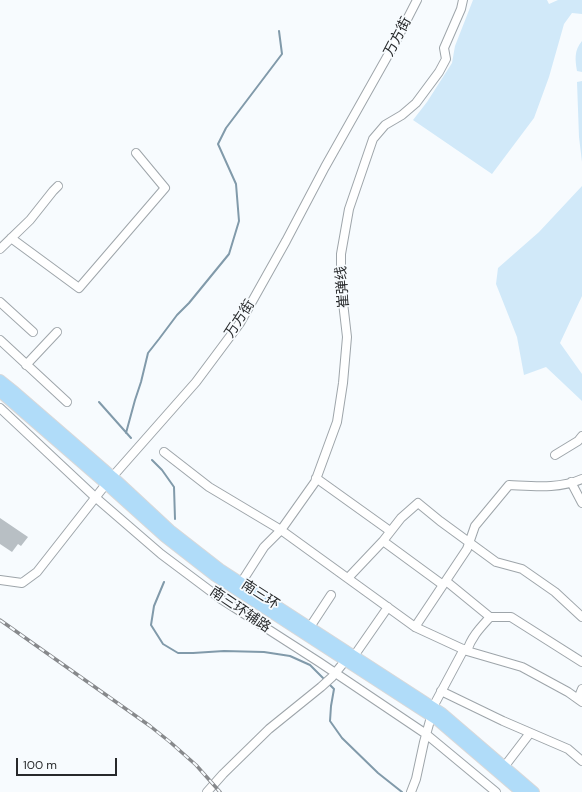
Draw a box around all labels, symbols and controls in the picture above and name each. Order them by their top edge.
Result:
street label: 万方街 [381,15,415,59]
street label: 崔弹线 [333,265,353,309]
street label: 万方街 [222,297,258,341]
street label: 南三环 [238,577,282,613]
street label: 南三环辅路 [206,583,274,637]
scale bar [18,750,119,776]
text: 100 m [23,757,57,773]

